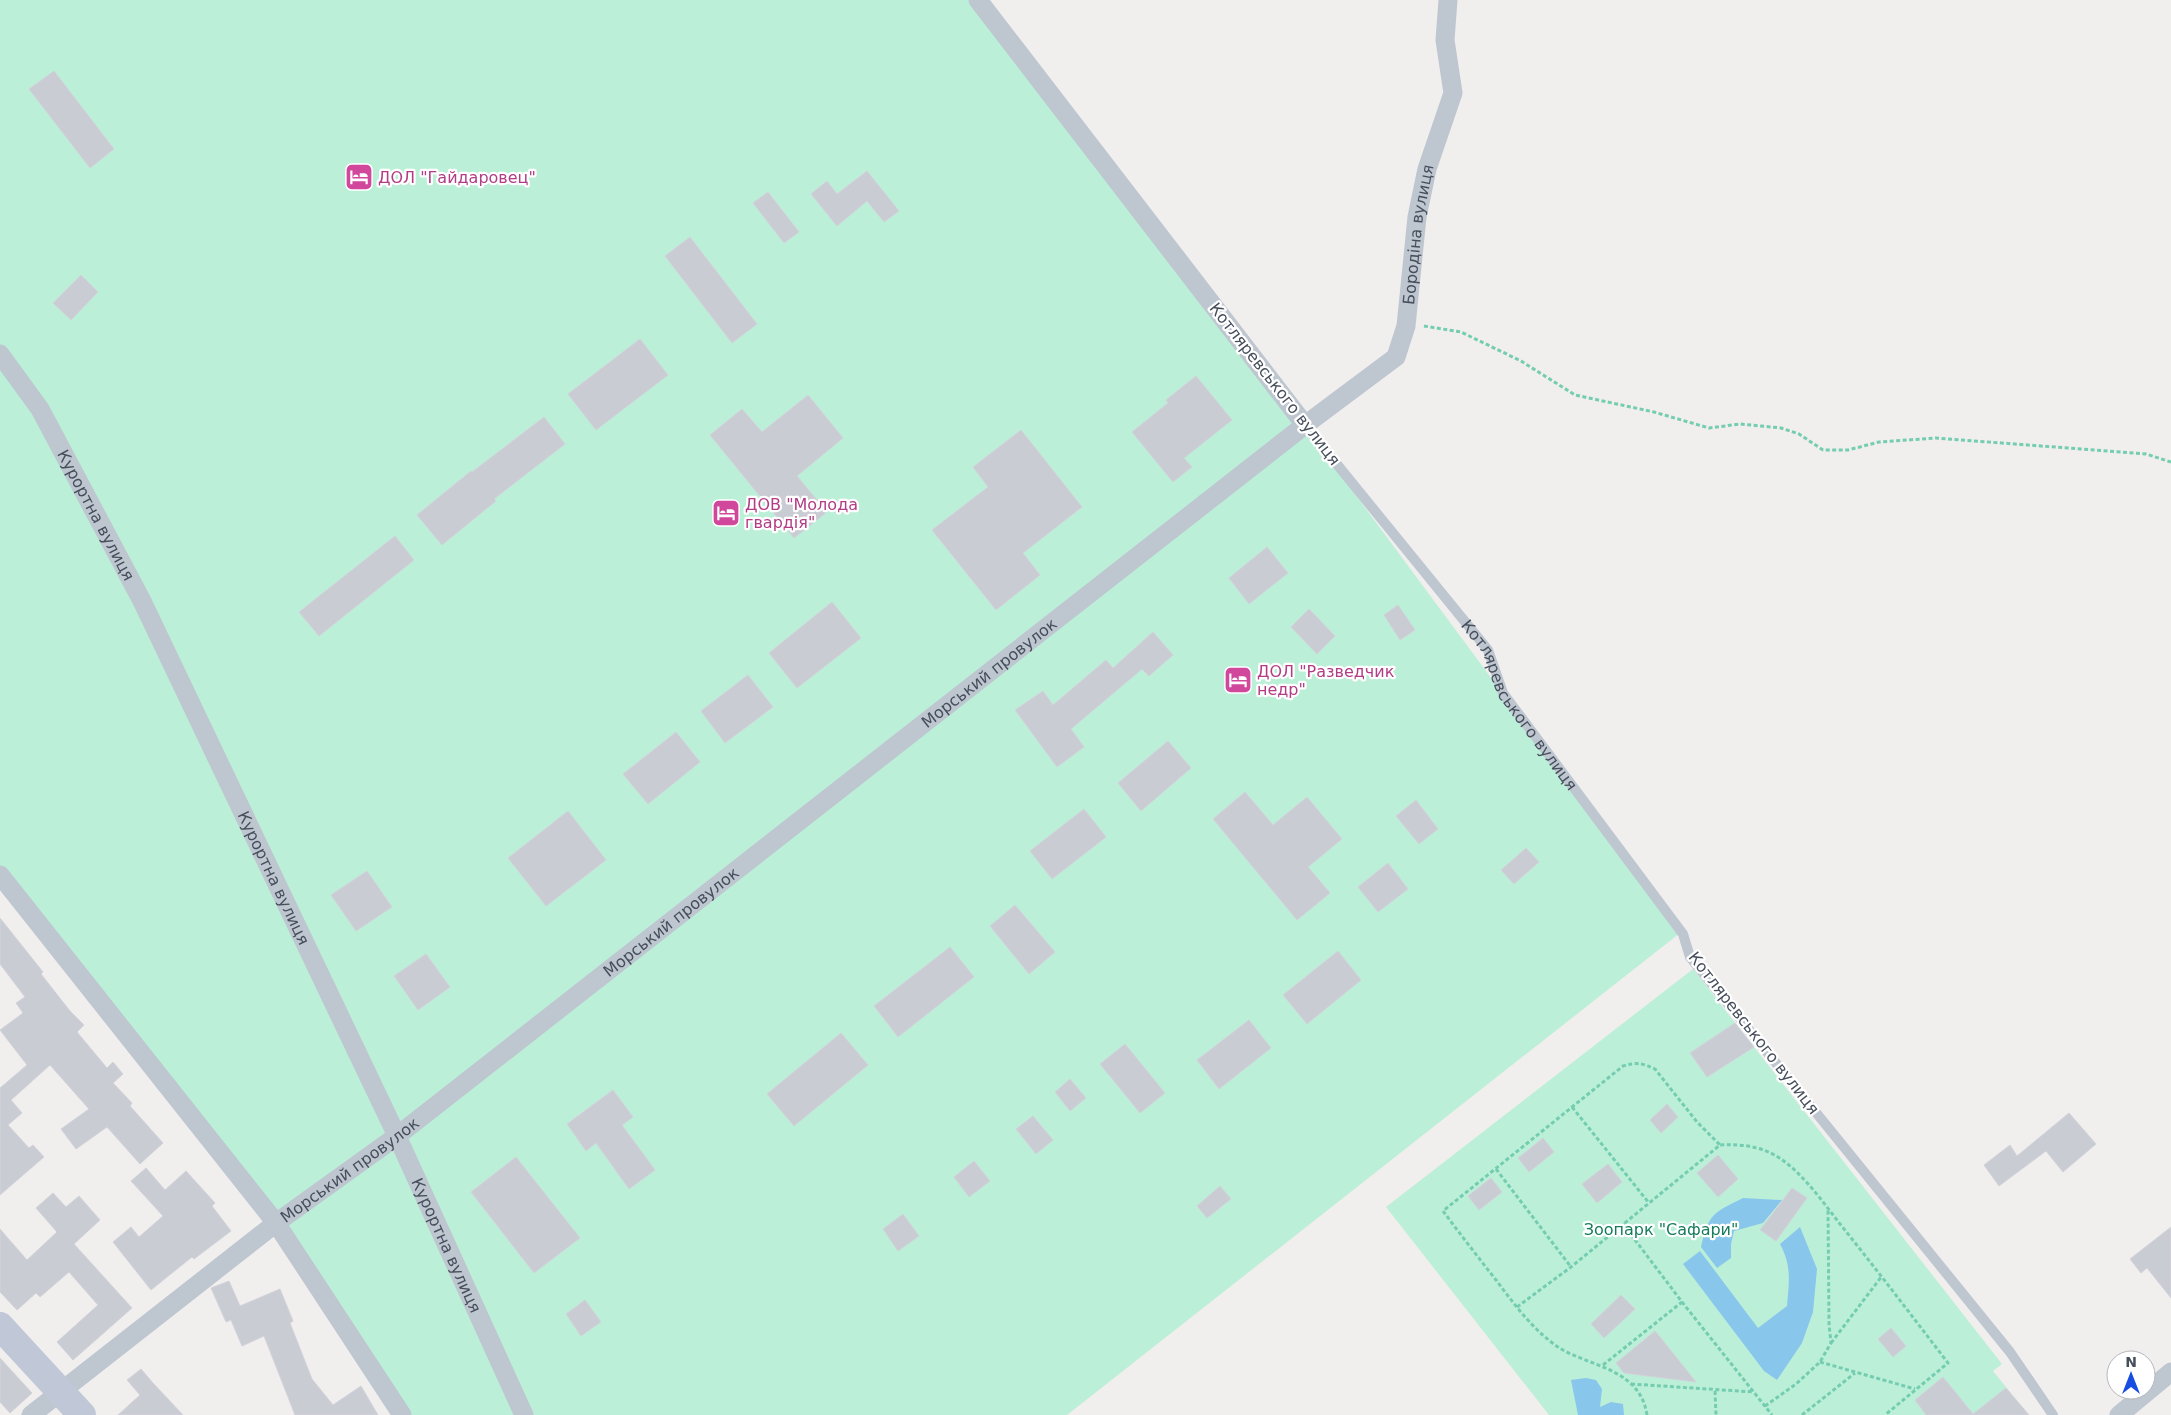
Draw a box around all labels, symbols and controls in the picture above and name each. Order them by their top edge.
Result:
hotel icon: ДОЛ "Гайдаровец" [344,162,374,192]
street label: Бородіна вулиця [1399,163,1437,306]
place label: ДОЛ "Гайдаровец" [378,168,536,187]
street label: Котляревського вулиця [1206,299,1344,469]
street label: Курортна вулиця [54,446,139,584]
place label: ДОВ "Молода гвардія" [745,495,858,532]
hotel icon: ДОВ "Молода гвардія" [711,498,741,528]
street label: Морський провулок [917,614,1061,731]
street label: Котляревського вулиця [1458,616,1582,794]
place label: ДОЛ "Разведчик недр" [1257,662,1395,699]
hotel icon: ДОЛ "Разведчик недр" [1223,665,1253,695]
street label: Курортна вулиця [234,808,314,948]
street label: Морський провулок [599,863,742,980]
street label: Котляревського вулиця [1685,948,1823,1118]
street label: Морський провулок [276,1113,423,1226]
street label: Курортна вулиця [408,1175,486,1315]
park label: Зоопарк "Сафари" [1584,1220,1738,1239]
north arrow [2106,1350,2156,1400]
text: N [2125,1354,2137,1370]

